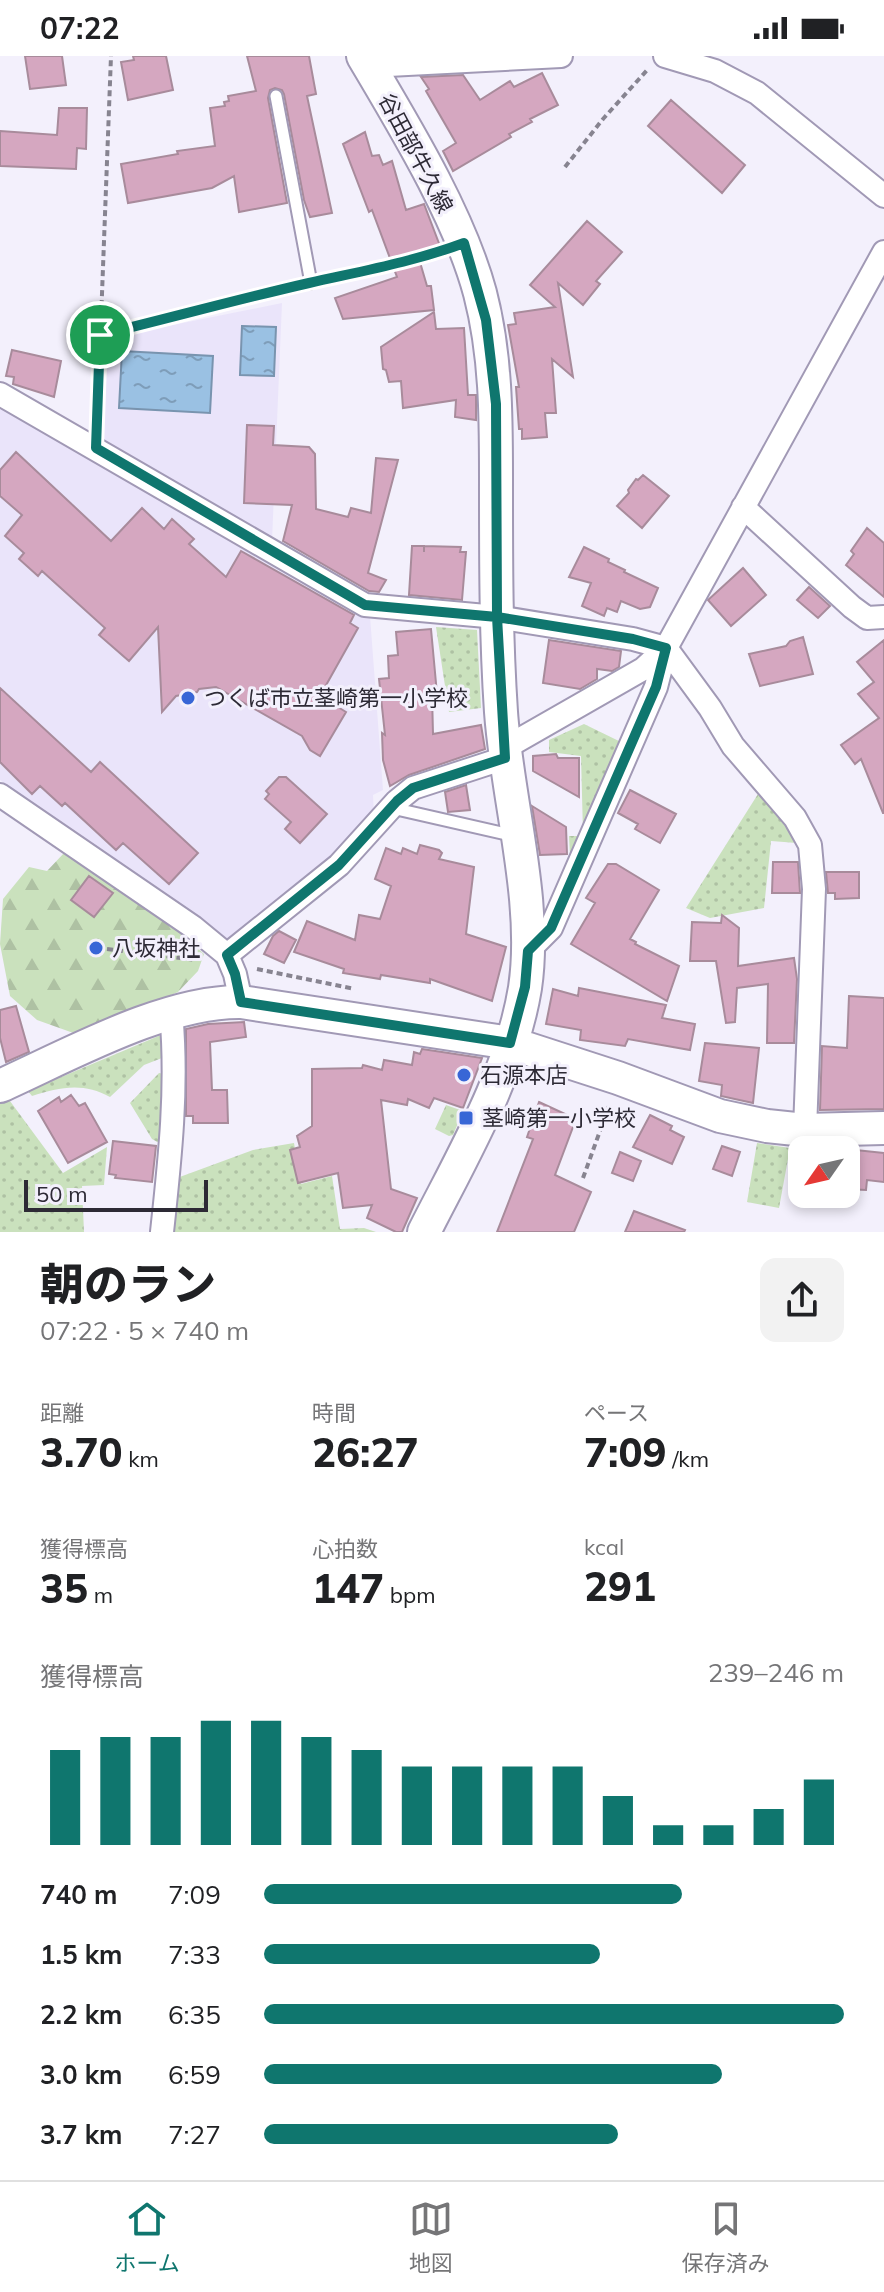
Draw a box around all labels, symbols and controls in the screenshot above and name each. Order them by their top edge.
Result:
text: 07:22 [40,9,119,47]
street label: 谷田部牛久線 [373,88,459,218]
pin [66,301,134,369]
icon: arrive [78,313,122,357]
place label: つくば市立茎崎第一小学校 [204,684,468,712]
marker: つくば市立茎崎第一小学校 [179,689,197,707]
place label: 八坂神社 [112,934,200,962]
marker: 八坂神社 [87,939,105,957]
place label: 石源本店 [480,1061,568,1089]
marker: 石源本店 [455,1066,473,1084]
place label: 茎崎第一小学校 [482,1104,636,1132]
marker: 茎崎第一小学校 [457,1109,475,1127]
north arrow [788,1136,860,1208]
map controls [788,1136,860,1208]
scale bar [24,1176,208,1212]
text: 50 m [36,1180,87,1208]
text: 朝のラン [40,1256,216,1311]
button: share [760,1258,844,1342]
text: 07:22 · 5 × 740 m [40,1314,249,1347]
text: 距離 [40,1399,84,1427]
text: 時間 [312,1399,356,1427]
text: ペース [584,1399,649,1427]
text: 3.70 [40,1427,122,1477]
text: 26:27 [312,1427,418,1477]
text: 7:09 [584,1427,666,1477]
text: km [122,1445,159,1473]
text: /km [666,1445,709,1473]
text: kcal [584,1533,624,1561]
text: 獲得標高 [40,1535,128,1563]
text: 心拍数 [312,1535,378,1563]
text: 291 [584,1561,656,1611]
text: 35 [40,1563,88,1613]
text: 147 [312,1563,384,1613]
text: m [88,1581,113,1609]
text: bpm [384,1581,435,1609]
text: 239–246 m [708,1656,844,1689]
text: 獲得標高 [40,1660,144,1693]
text: 740 m [40,1878,117,1911]
text: 7:09 [168,1878,221,1911]
text: 1.5 km [40,1938,123,1971]
text: 7:33 [168,1938,221,1971]
text: 2.2 km [40,1998,123,2031]
text: 6:35 [168,1998,221,2031]
text: 3.0 km [40,2058,123,2091]
text: 6:59 [168,2058,221,2091]
text: 3.7 km [40,2118,123,2151]
text: 7:27 [168,2118,221,2151]
tab: ホーム [114,2197,180,2277]
tab: 地図 [409,2197,453,2277]
tab: 保存済み [682,2197,770,2277]

